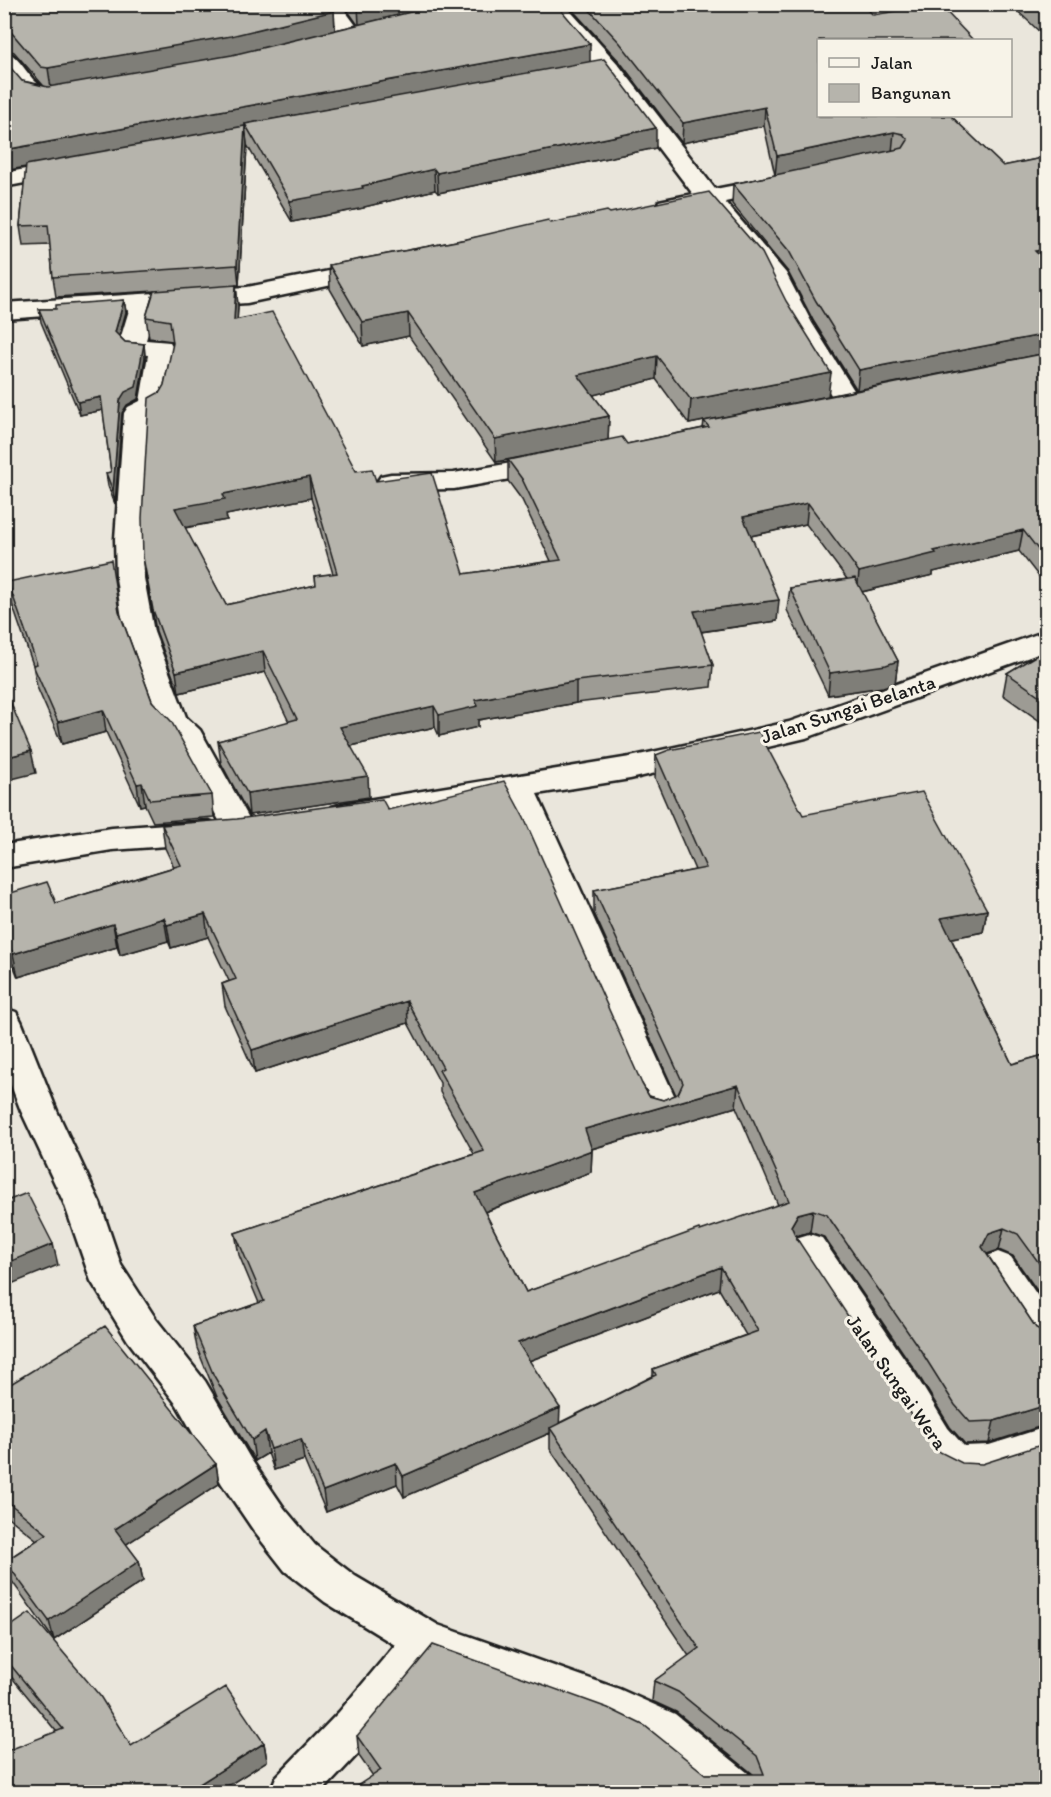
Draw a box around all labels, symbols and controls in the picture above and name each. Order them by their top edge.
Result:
legend [817,39,1012,117]
text: Jalan [871,52,913,74]
text: Bangunan [871,82,951,104]
street label: Jalan Sungai Belanta [758,669,938,748]
street label: Jalan Sungai Wera [842,1310,953,1455]

